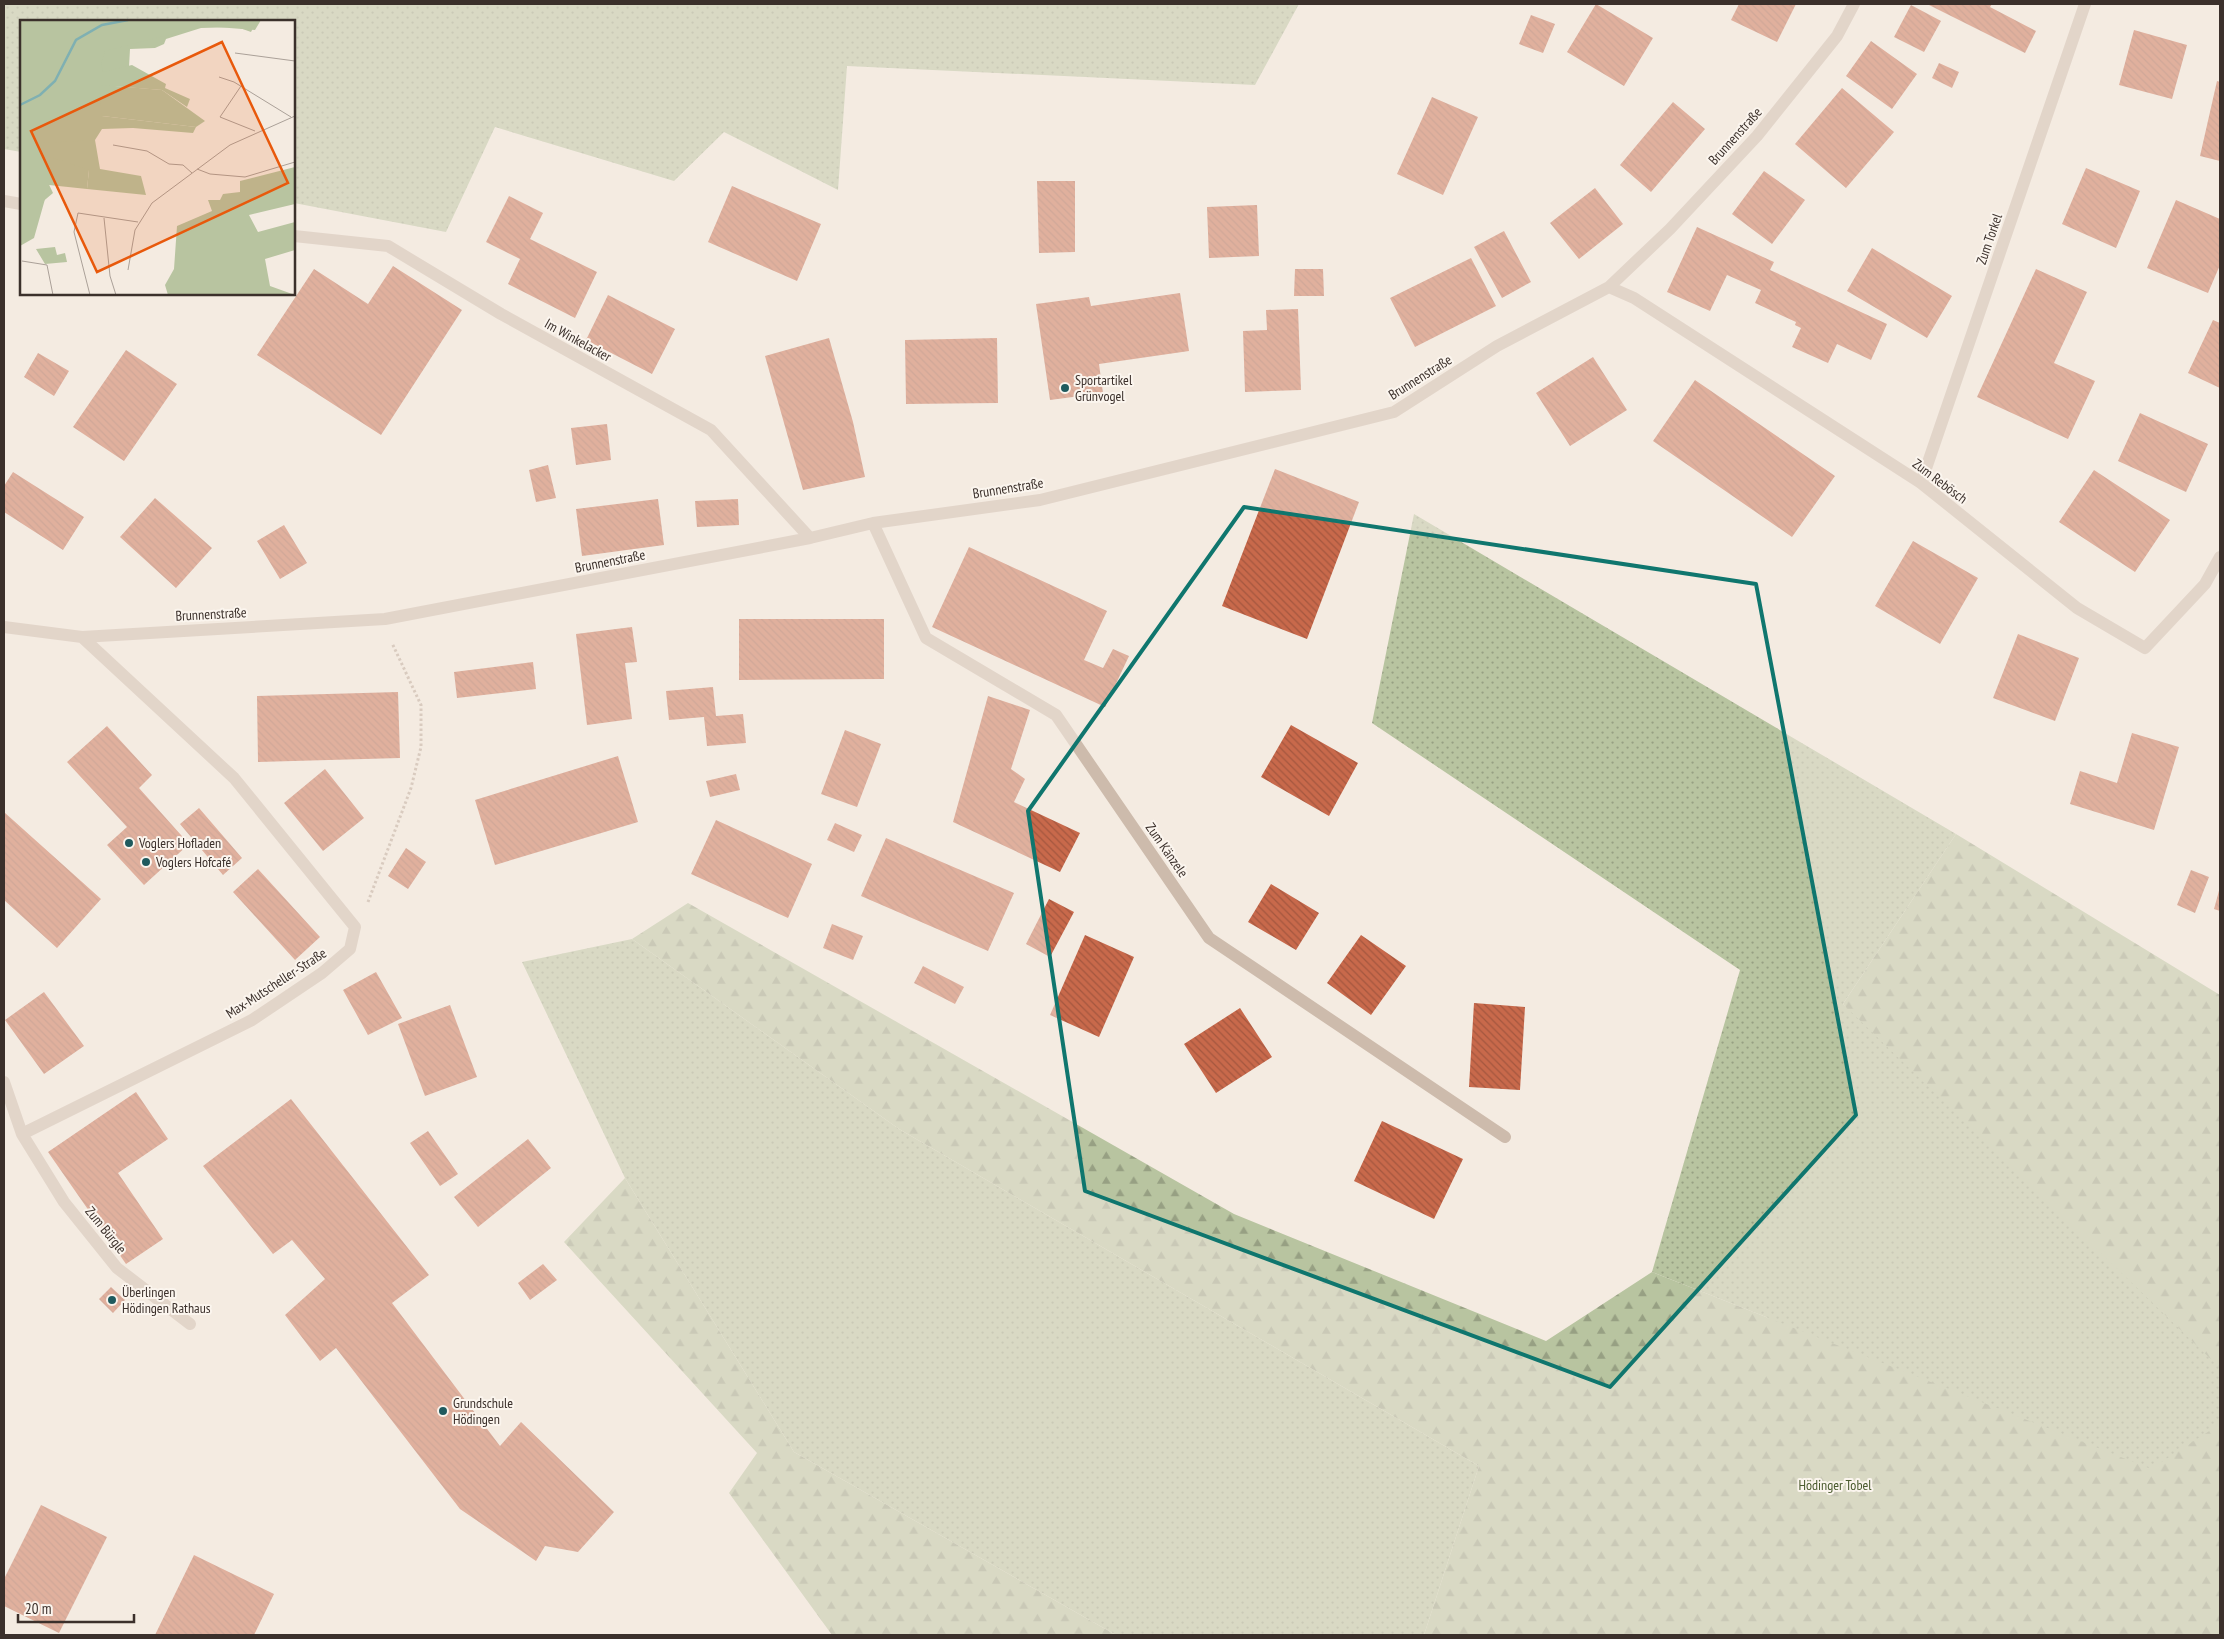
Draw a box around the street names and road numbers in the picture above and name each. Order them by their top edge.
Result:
street label: Brunnenstraße [1704,103,1766,169]
street label: Zum Torkel [1972,210,2006,267]
street label: Im Winkelacker [541,314,615,366]
street label: Brunnenstraße [1385,350,1455,404]
street label: Zum Rebösch [1909,455,1971,507]
street label: Brunnenstraße [971,473,1045,502]
street label: Brunnenstraße [573,545,647,577]
street label: Brunnenstraße [175,603,247,625]
street label: Zum Känzele [1142,819,1192,881]
street label: Max-Mutscheller-Straße [222,944,330,1022]
street label: Zum Bürgle [81,1203,131,1257]

